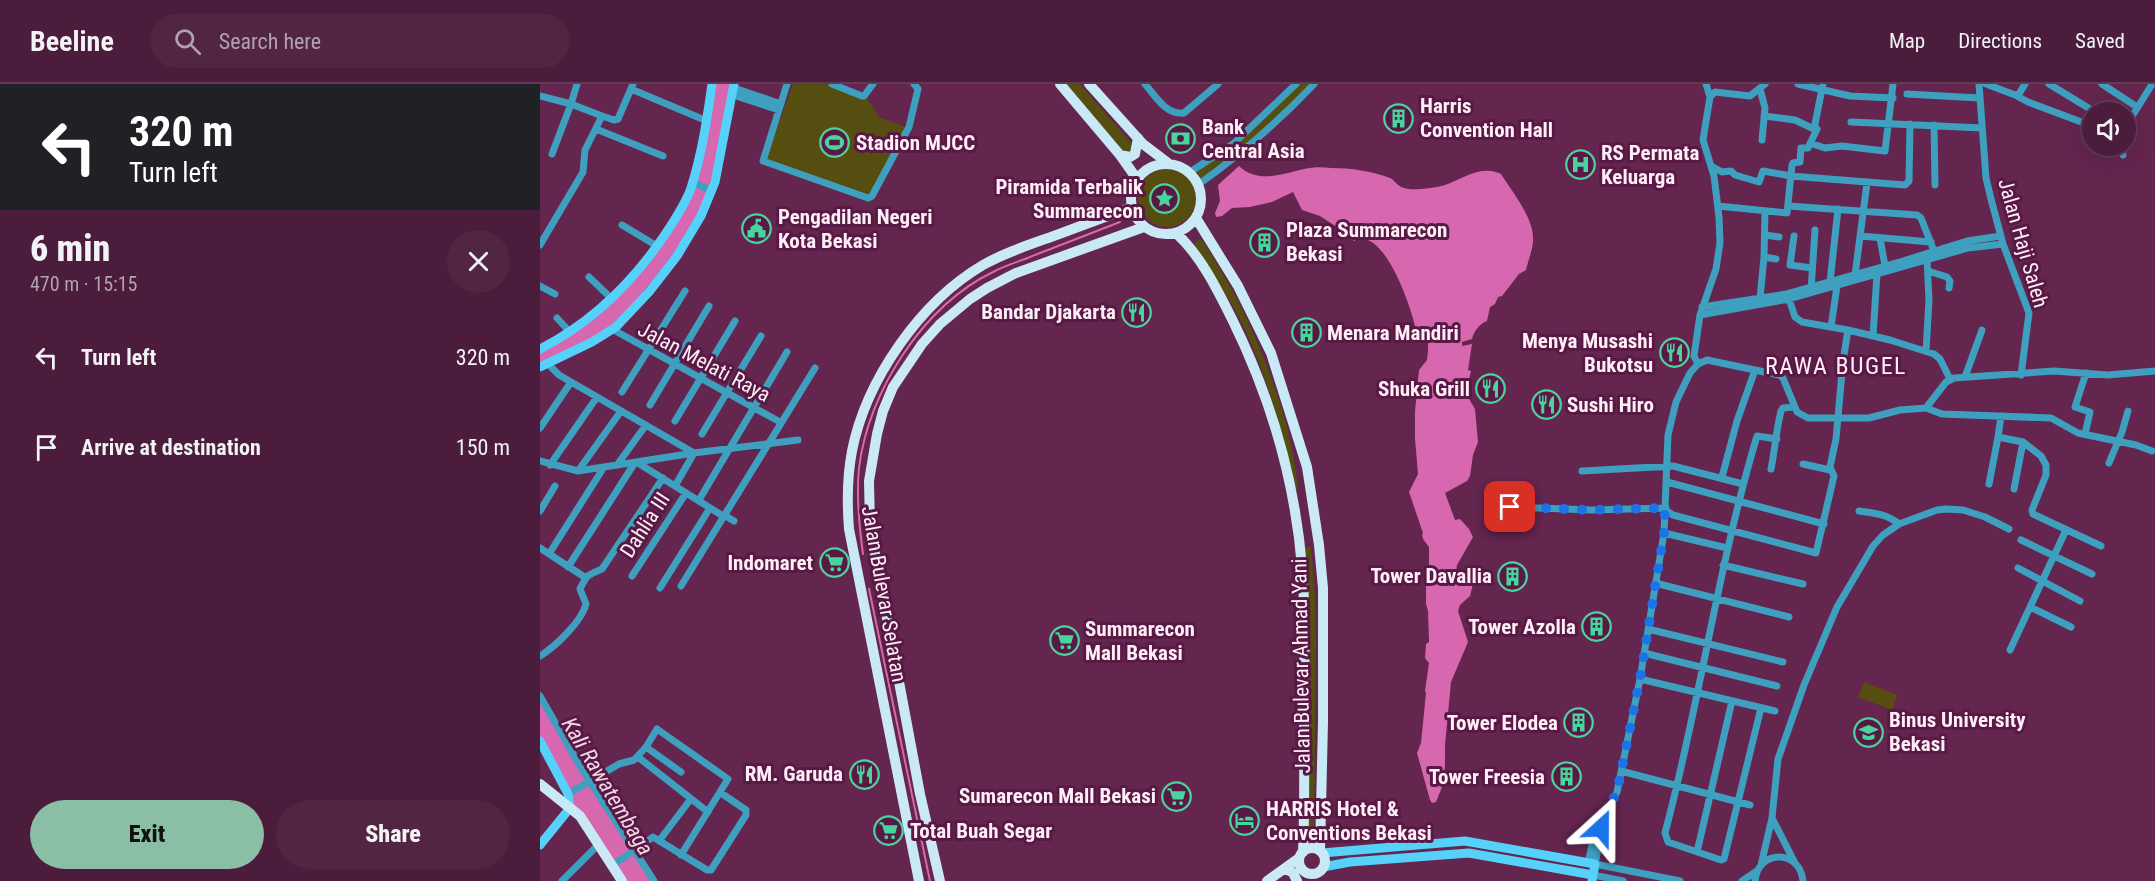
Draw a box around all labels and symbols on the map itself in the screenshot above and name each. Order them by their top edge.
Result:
place label: Harris Convention Hall [1420,94,1553,142]
building icon: Harris Convention Hall [1383,102,1415,134]
place label: Bank Central Asia [1202,115,1305,163]
bank icon: Bank Central Asia [1165,123,1197,155]
sports icon: Stadion MJCC [819,127,851,159]
place label: Stadion MJCC [856,131,975,155]
place label: RS Permata Keluarga [1601,141,1700,189]
hospital icon: RS Permata Keluarga [1564,149,1596,181]
place label: Piramida Terbalik Summarecon [995,175,1144,223]
street label: Jalan Haji Saleh [1993,176,2053,310]
place icon: Piramida Terbalik Summarecon [1148,183,1180,215]
place label: Pengadilan Negeri Kota Bekasi [778,205,933,253]
public building icon: Pengadilan Negeri Kota Bekasi [741,213,773,245]
place label: Plaza Summarecon Bekasi [1286,218,1447,266]
building icon: Plaza Summarecon Bekasi [1249,226,1281,258]
restaurant icon: Bandar Djakarta [1121,296,1153,328]
place label: Bandar Djakarta [981,300,1116,324]
street label: Jalan Melati Raya [634,317,774,407]
building icon: Menara Mandiri [1290,317,1322,349]
place label: Menara Mandiri [1327,321,1459,345]
place label: Menya Musashi Bukotsu [1522,329,1653,377]
restaurant icon: Menya Musashi Bukotsu [1658,337,1690,369]
district label: RAWA BUGEL [1765,352,1907,380]
restaurant icon: Shuka Grill [1475,373,1507,405]
place label: Shuka Grill [1378,377,1470,401]
restaurant icon: Sushi Hiro [1530,389,1562,421]
place label: Sushi Hiro [1567,393,1654,417]
pin [1484,481,1535,532]
street label: Dahlia III [615,488,675,562]
street label: Jalan Bulevar Selatan [857,504,911,684]
supermarket icon: Indomaret [818,547,850,579]
place label: Indomaret [727,551,813,575]
street label: Jalan Bulevar Ahmad Yani [1287,558,1315,774]
building icon: Tower Davallia [1497,560,1529,592]
place label: Tower Davallia [1371,564,1492,588]
building icon: Tower Azolla [1581,611,1613,643]
place label: Tower Azolla [1468,615,1576,639]
place label: Summarecon Mall Bekasi [1085,617,1195,665]
supermarket icon: Summarecon Mall Bekasi [1048,625,1080,657]
building icon: Tower Elodea [1563,707,1595,739]
place label: Binus University Bekasi [1889,708,2026,756]
place label: Tower Elodea [1447,711,1558,735]
water label: Kali Rawatembaga [557,713,659,860]
school or university icon: Binus University Bekasi [1852,716,1884,748]
restaurant icon: RM. Garuda [848,758,880,790]
building icon: Tower Freesia [1550,761,1582,793]
place label: RM. Garuda [745,762,843,786]
place label: Tower Freesia [1429,765,1545,789]
supermarket icon: Sumarecon Mall Bekasi [1161,780,1193,812]
place label: Sumarecon Mall Bekasi [959,784,1156,808]
position arrow [1569,796,1633,860]
place label: HARRIS Hotel & Conventions Bekasi [1266,797,1432,845]
hotel icon: HARRIS Hotel & Conventions Bekasi [1229,805,1261,837]
supermarket icon: Total Buah Segar [873,815,905,847]
place label: Total Buah Segar [910,819,1052,843]

